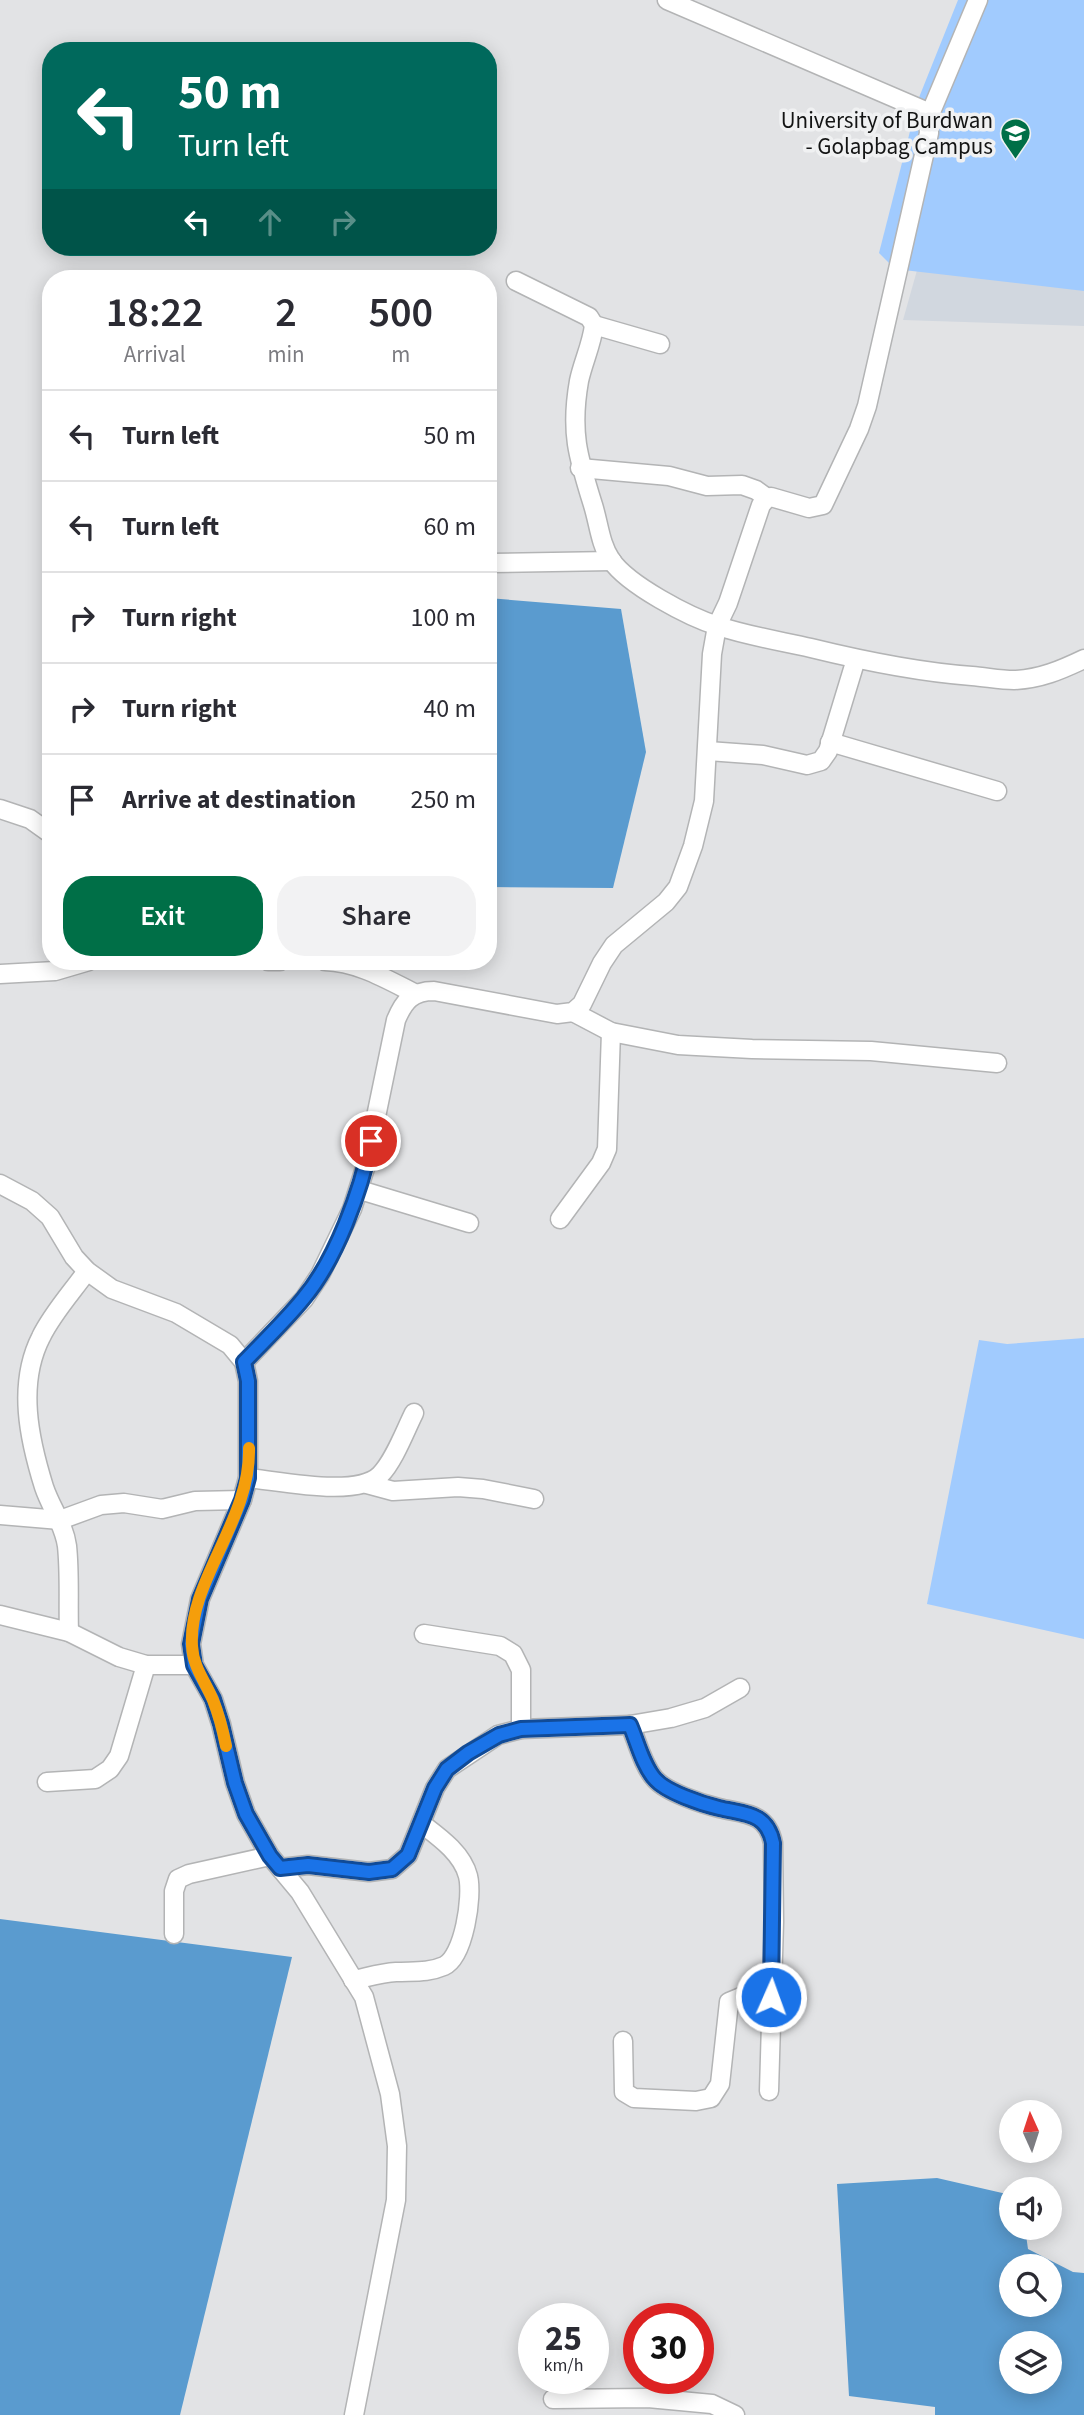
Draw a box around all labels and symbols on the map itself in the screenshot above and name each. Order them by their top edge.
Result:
place label: University of Burdwan - Golapbag Campus [781,104,993,163]
school or university icon: University of Burdwan - Golapbag Campus [999,116,1033,160]
pin [341,1111,401,1171]
position arrow [734,1960,808,2034]
north arrow [999,2100,1062,2163]
speed limit sign: 30 [623,2303,714,2394]

